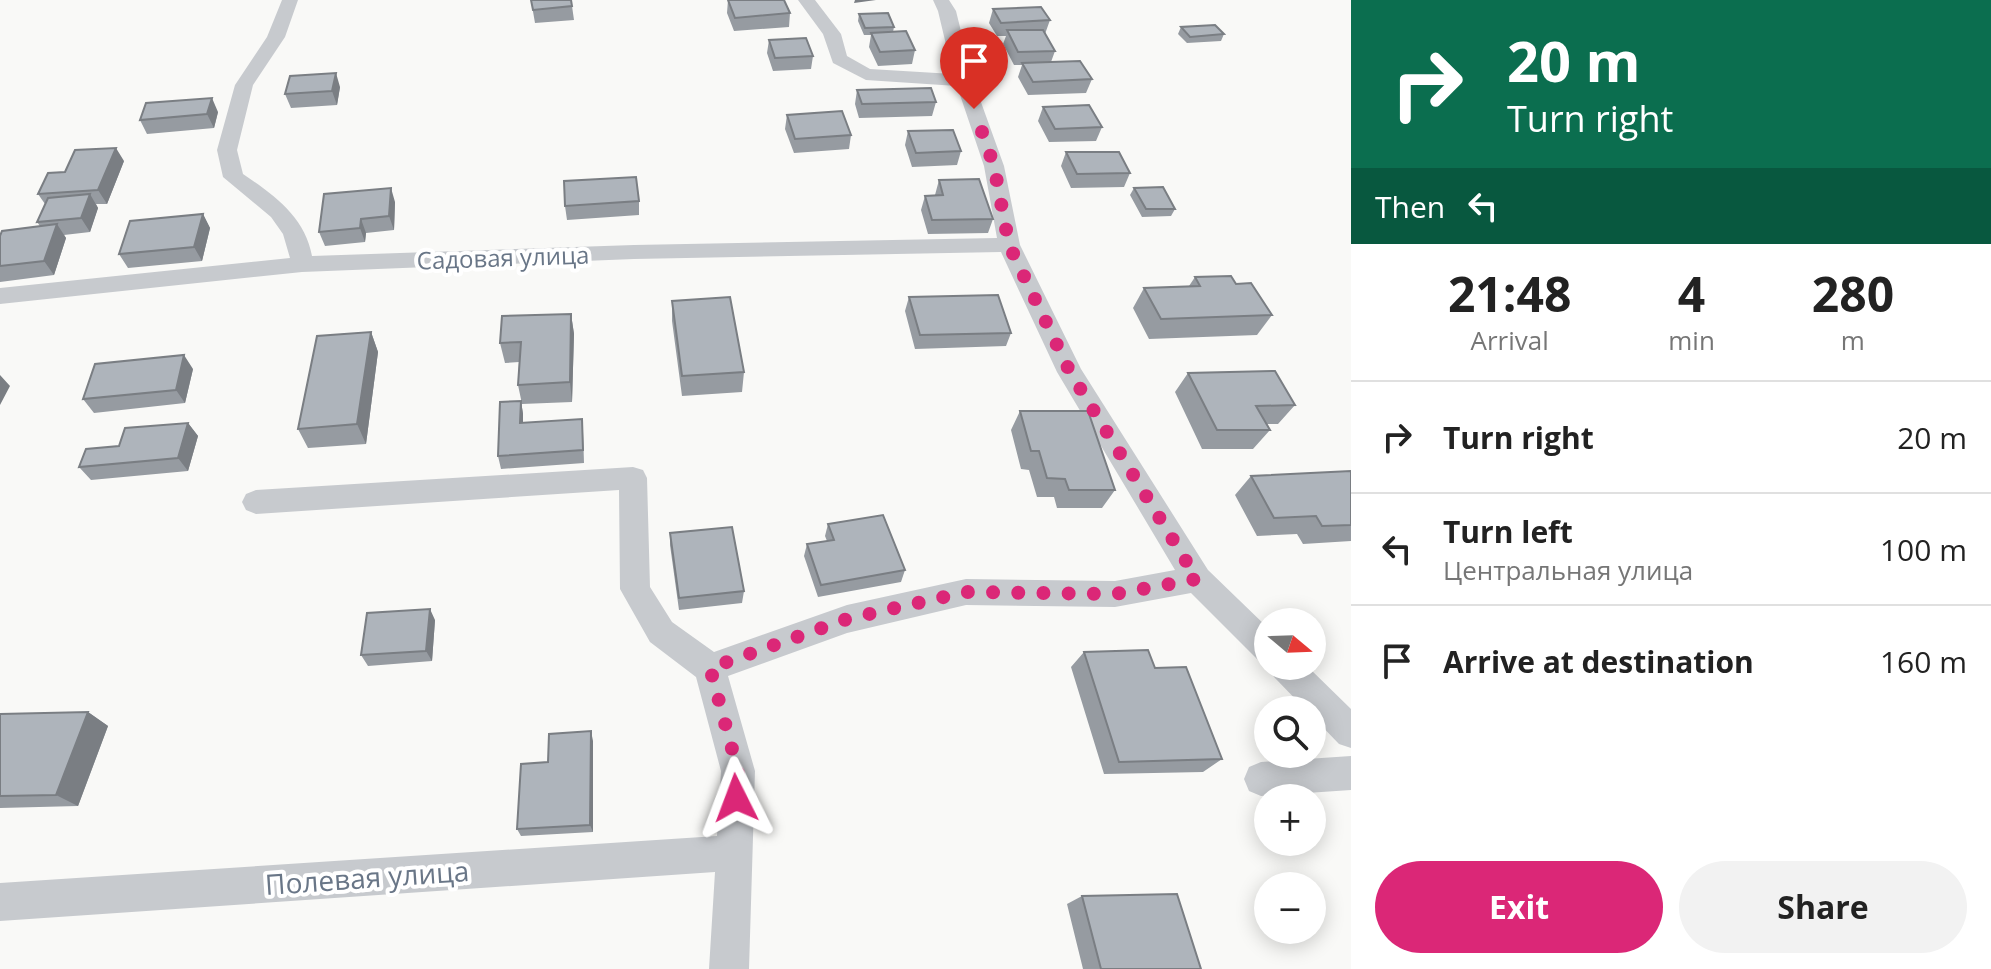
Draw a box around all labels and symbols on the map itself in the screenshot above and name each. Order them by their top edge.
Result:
pin [940,27,1008,109]
street label: Садовая улица [416,237,590,277]
north arrow [1254,608,1326,680]
position arrow [694,756,778,840]
street label: Полевая улица [264,851,470,903]

